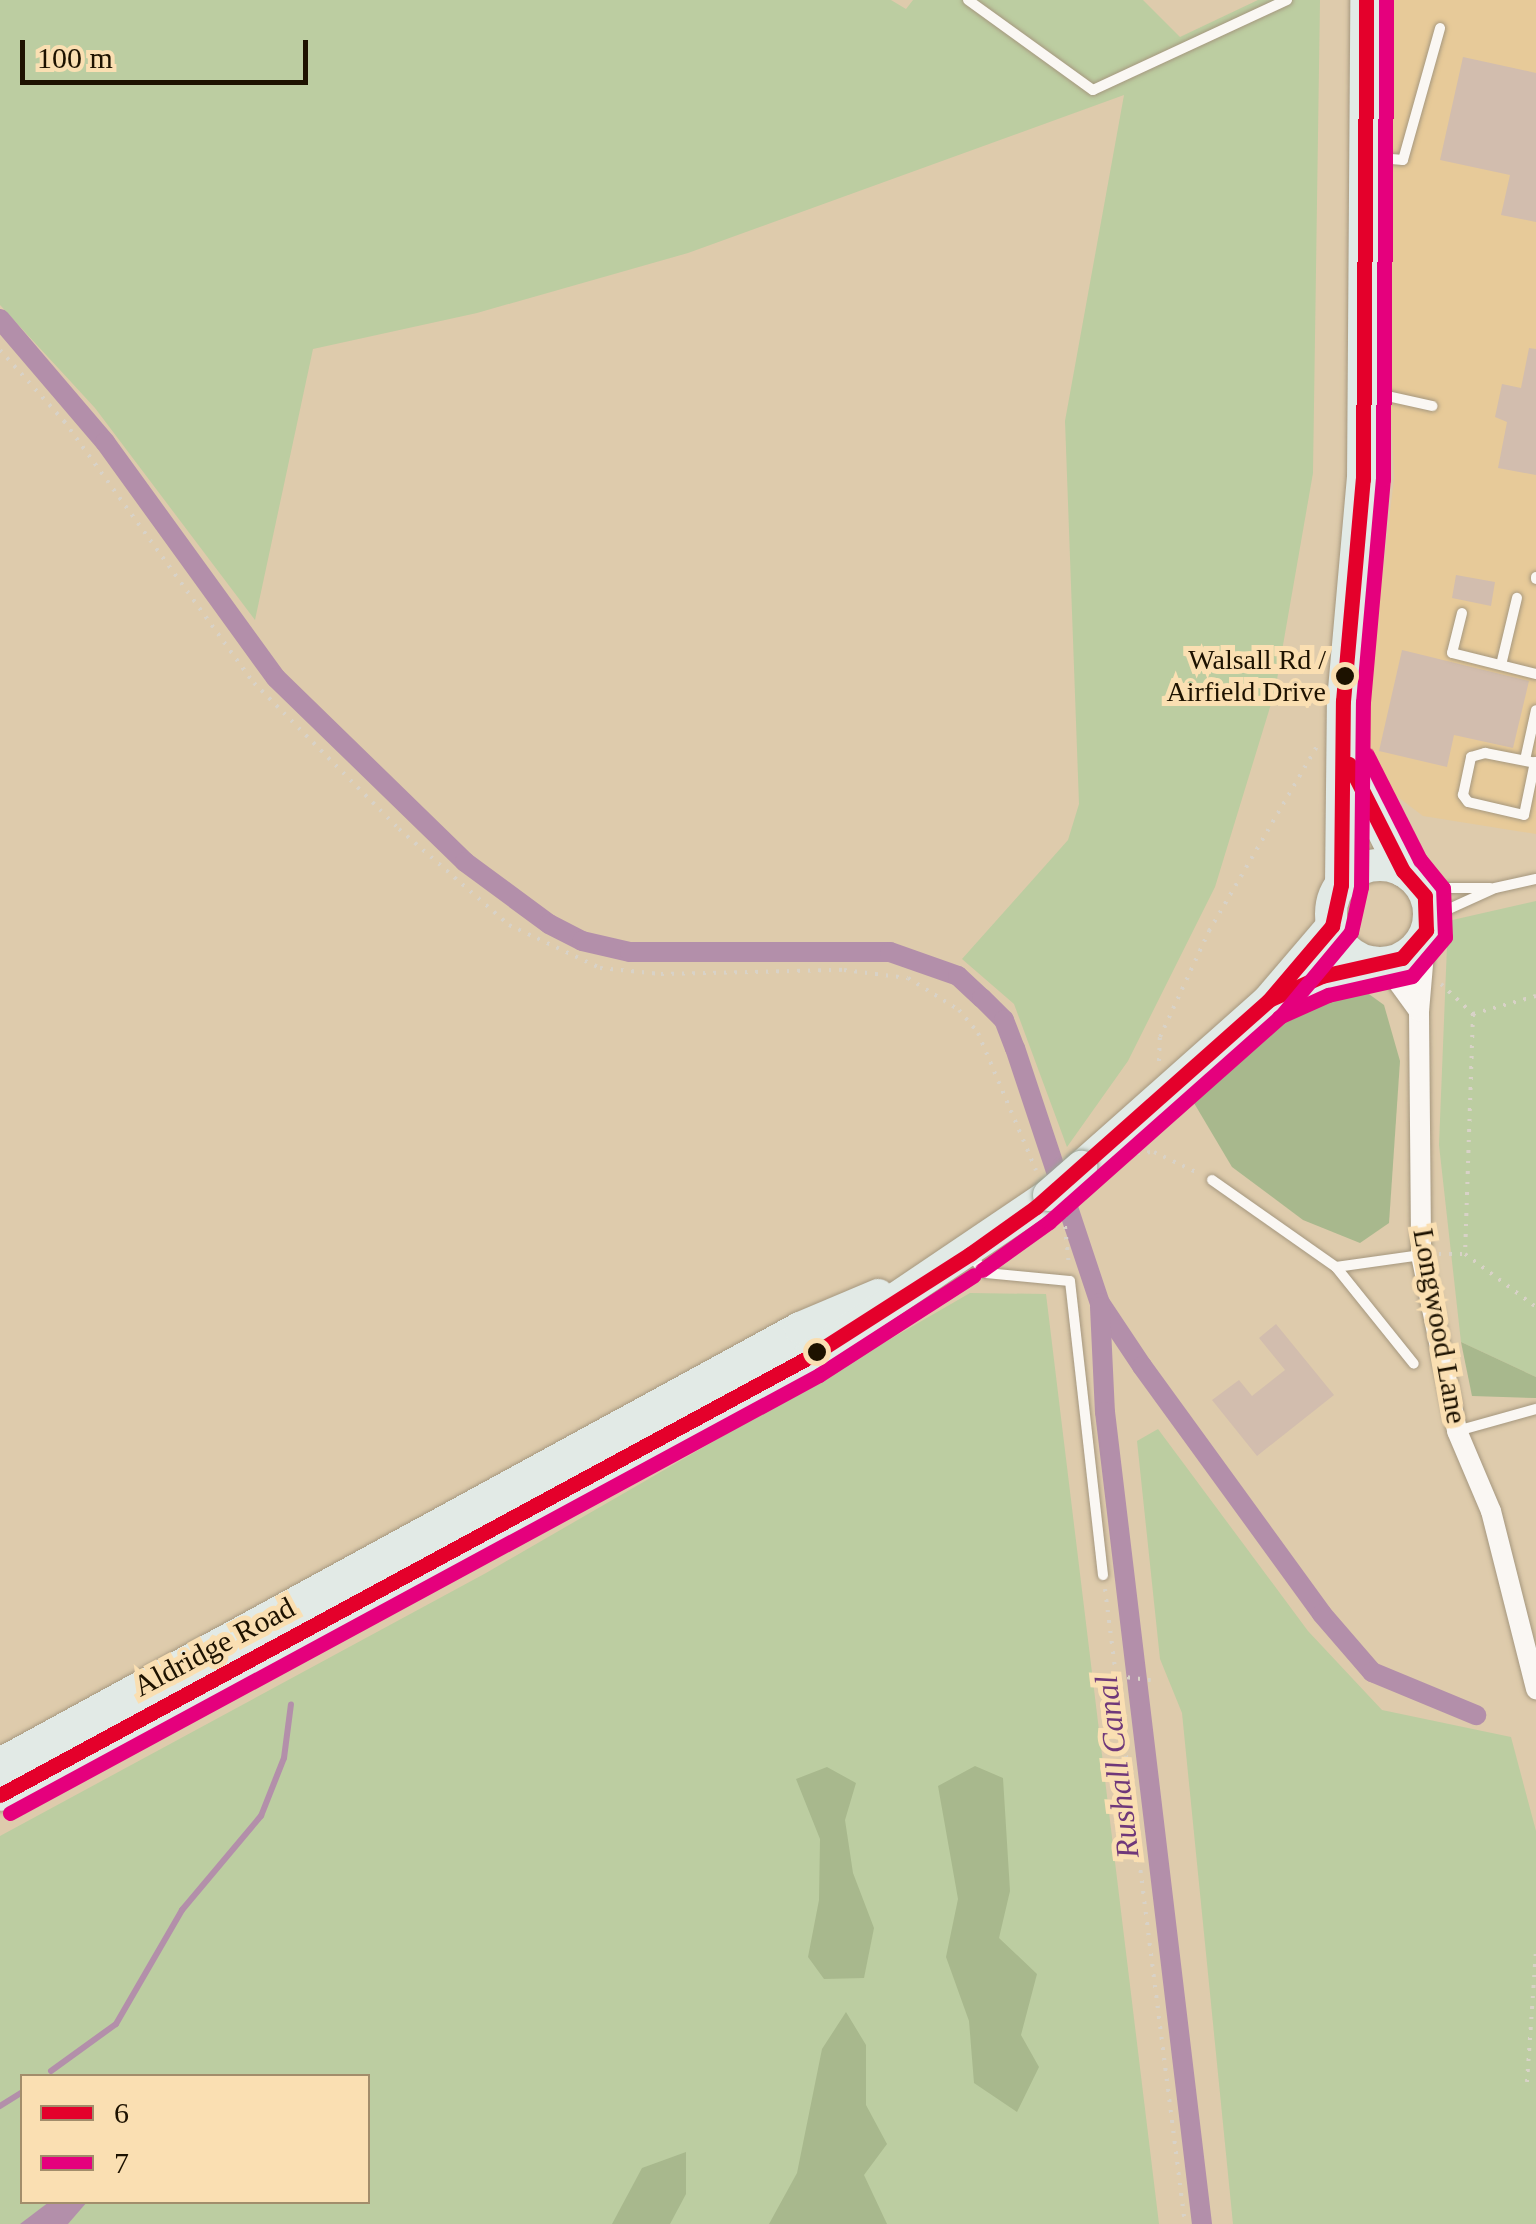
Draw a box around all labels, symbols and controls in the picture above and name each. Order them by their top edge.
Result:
scale bar [25,20,312,82]
text: 100 m [37,41,113,74]
place label: Walsall Rd / Airfield Drive [1167,643,1326,709]
marker: Walsall Rd / Airfield Drive [1335,666,1355,686]
street label: Longwood Lane [1405,1226,1475,1426]
unlabelled marker [807,1342,827,1362]
street label: Aldridge Road [127,1589,301,1705]
water label: Rushall Canal [1087,1673,1147,1861]
legend [20,2074,370,2204]
text: 6 [114,2096,129,2129]
text: 7 [114,2146,129,2179]

